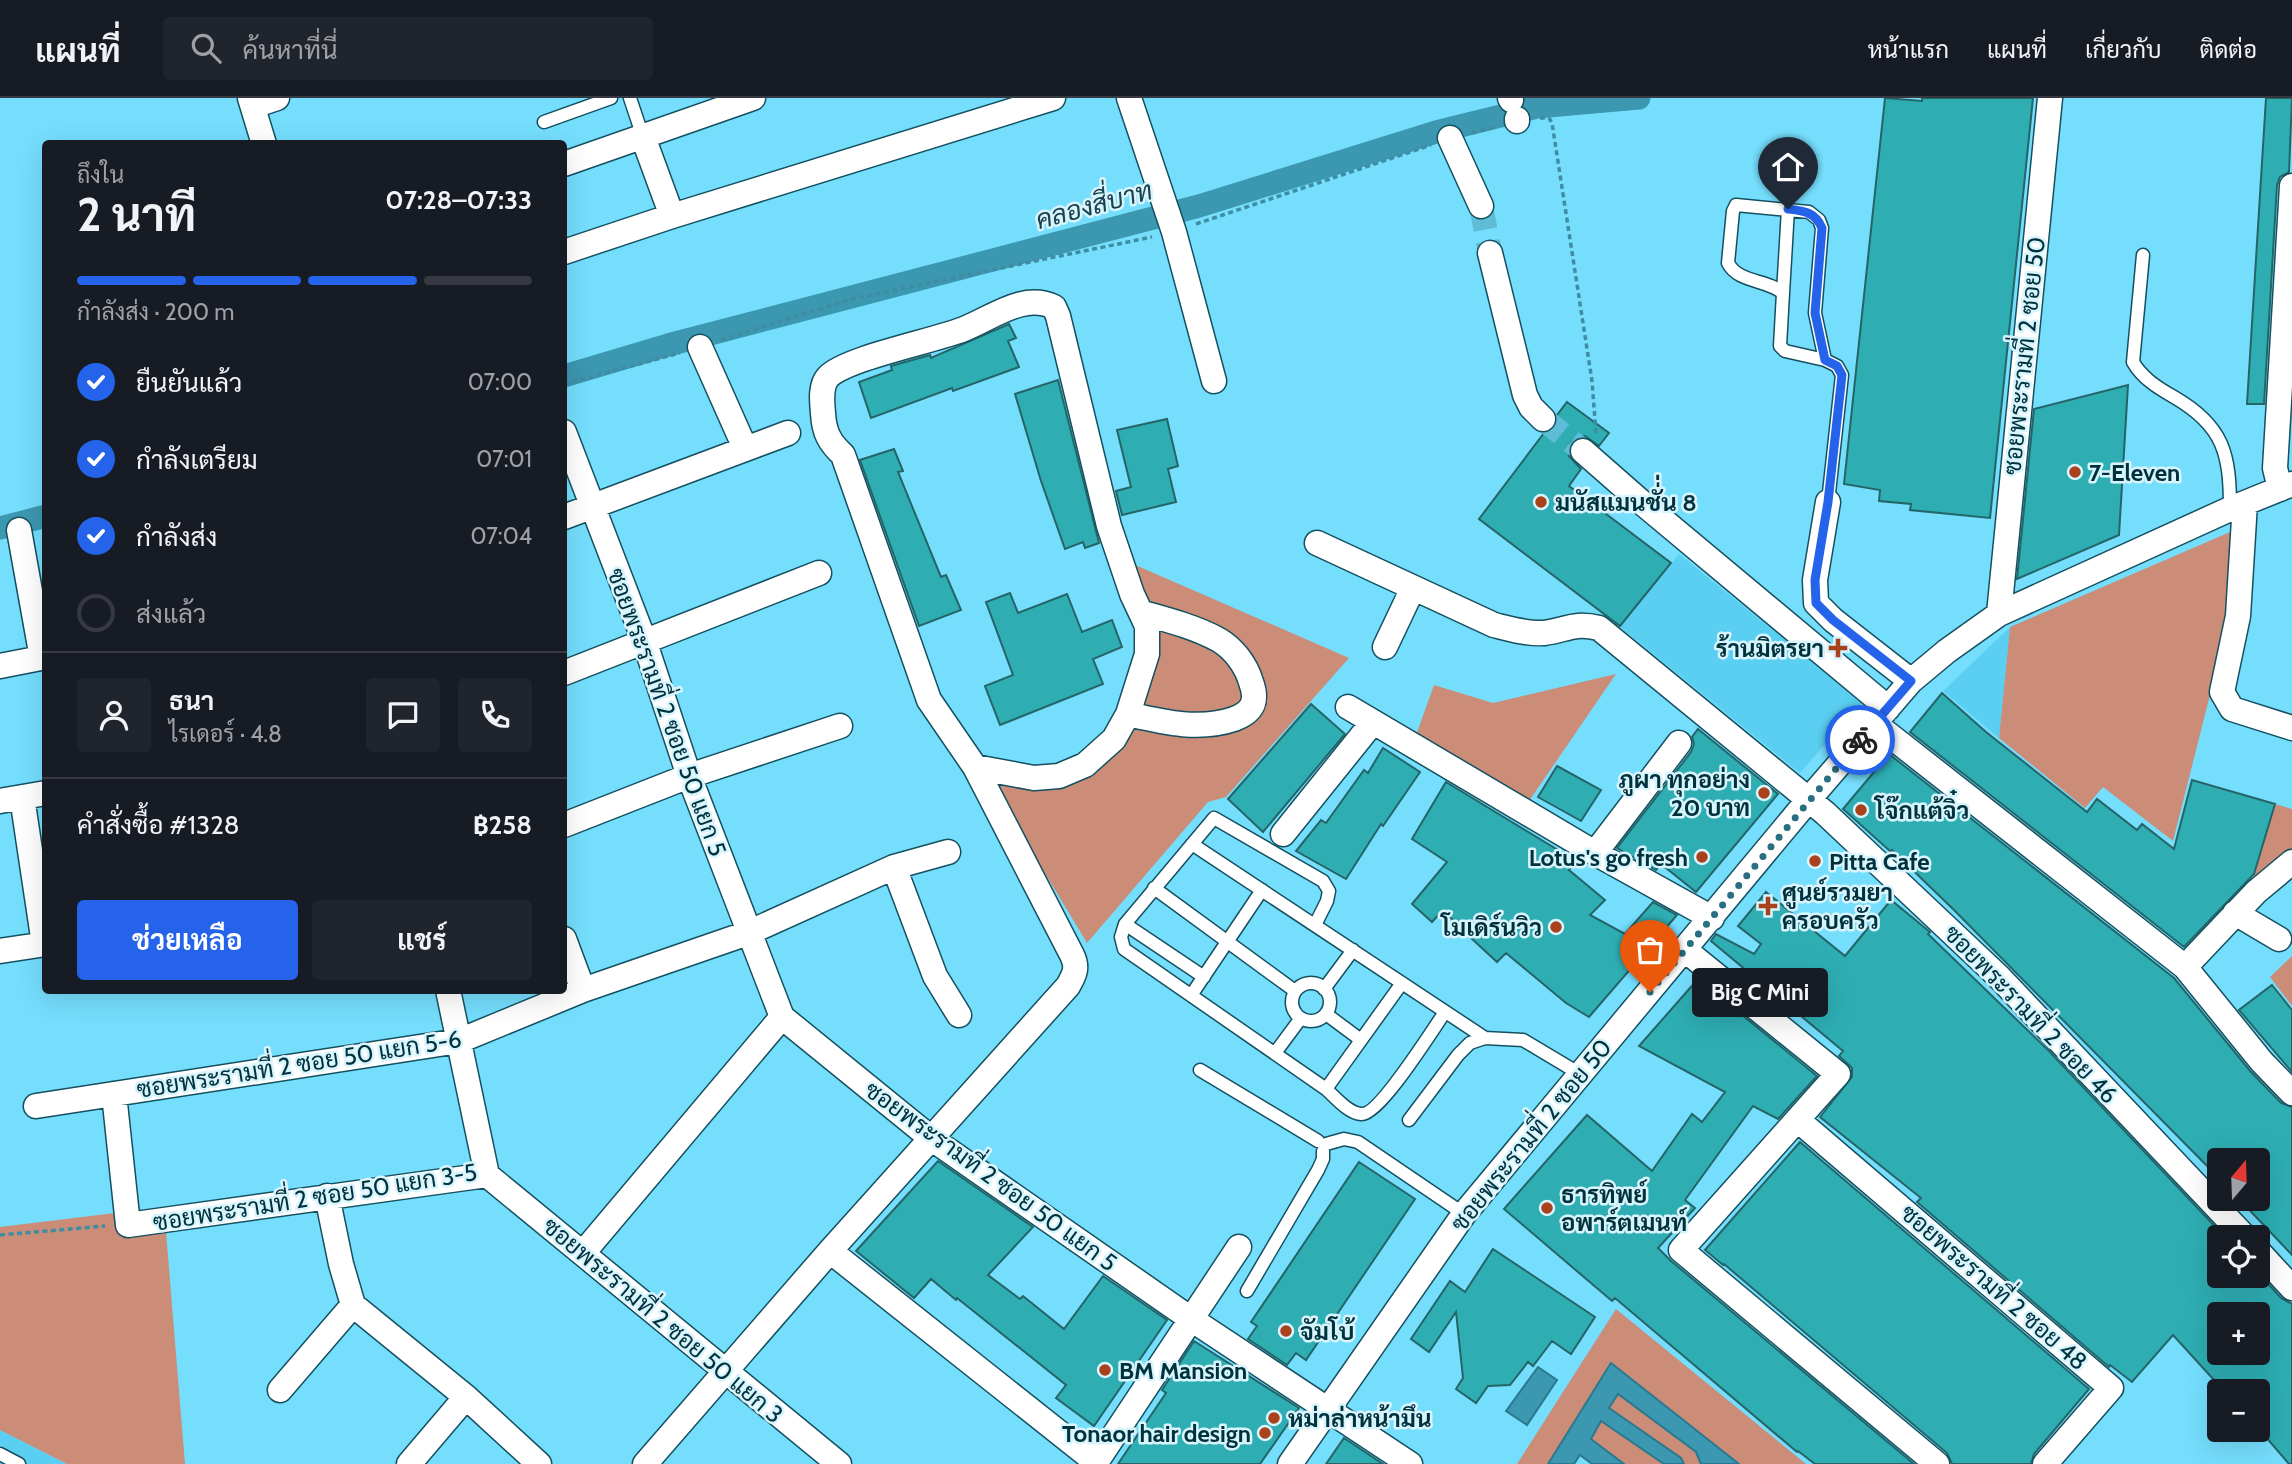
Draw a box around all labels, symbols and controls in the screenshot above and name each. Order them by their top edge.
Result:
search box [163,17,653,80]
icon: search [187,29,225,67]
text: แผนที่ [35,30,121,70]
text: ค้นหาที่นี่ [243,34,338,66]
text: หน้าแรก [1868,35,1949,64]
text: แผนที่ [1987,35,2047,64]
text: เกี่ยวกับ [2085,35,2162,64]
text: ติดต่อ [2200,35,2257,64]
pin [1758,137,1818,209]
icon: home [1769,148,1807,186]
text: ถึงใน [77,161,124,189]
water label: คลองสี่บาท [1031,168,1156,236]
text: 07:28–07:33 [385,184,532,216]
text: 2 นาที [77,187,196,243]
street label: ซอยพระรามที่ 2 ซอย 50 [1991,235,2051,476]
text: กำลังส่ง · 200 m [77,298,234,326]
icon: check [77,363,115,401]
text: ยืนยันแล้ว [136,367,242,399]
text: 07:00 [468,368,532,396]
icon: check [77,440,115,478]
text: กำลังเตรียม [136,444,258,476]
text: 07:01 [476,445,532,473]
place label: 7-Eleven [2089,458,2180,487]
marker: 7-Eleven [2067,464,2083,480]
place label: มนัสแมนชั่่น 8 [1555,474,1697,517]
marker: มนัสแมนชั่่น 8 [1533,494,1549,510]
icon: check [77,517,115,555]
text: กำลังส่ง [136,521,217,553]
text: 07:04 [470,522,532,550]
street label: ซอยพระรามที่ 2 ซอย 50 แยก 5 [601,562,738,860]
text: ส่งแล้ว [136,598,206,630]
place label: ร้านมิตรยา [1716,633,1824,663]
marker: ร้านมิตรยา [1830,640,1846,656]
button: person [77,678,151,752]
button: chat [366,678,440,752]
button: phone [458,678,532,752]
text: ธนา [169,685,214,717]
courier [1825,705,1895,775]
text: ไรเดอร์ · 4.8 [169,720,282,748]
icon: bike [1841,721,1879,759]
place label: ภูผา ทุกอย่าง 20 บาท [1619,765,1750,822]
marker: ภูผา ทุกอย่าง 20 บาท [1756,785,1772,801]
place label: โจ๊กแต้จิ๋ว [1873,789,1969,825]
marker: โจ๊กแต้จิ๋ว [1853,802,1869,818]
text: คำสั่งซื้อ #1328 [77,809,240,841]
text: ฿258 [473,809,532,841]
place label: Lotus's go fresh [1529,843,1688,872]
place label: Pitta Cafe [1829,847,1930,876]
marker: Lotus's go fresh [1694,849,1710,865]
marker: Pitta Cafe [1807,853,1823,869]
place label: ศูนย์รวมยา ครอบครัว [1782,877,1893,935]
marker: ศูนย์รวมยา ครอบครัว [1760,898,1776,914]
button: ช่วยเหลือ [77,900,298,980]
button: แชร์ [312,900,532,980]
place label: โมเดิร์นวิว [1439,912,1542,942]
street label: ซอยพระรามที่ 2 ซอย 46 [1938,915,2128,1109]
marker: โมเดิร์นวิว [1548,919,1564,935]
pin [1620,920,1680,992]
icon: bag [1631,931,1669,969]
callout: Big C Mini [1692,968,1828,1016]
text: Big C Mini [1711,978,1809,1006]
street label: ซอยพระรามที่ 2 ซอย 50 แยก 5-6 [134,1018,463,1104]
street label: ซอยพระรามที่ 2 ซอย 50 [1440,1029,1618,1237]
street label: ซอยพระรามที่ 2 ซอย 50 แยก 5 [859,1070,1126,1277]
north arrow [2207,1148,2270,1211]
map controls [2207,1148,2270,1442]
street label: ซอยพระรามที่ 2 ซอย 50 แยก 3-5 [150,1151,479,1237]
place label: ธารทิพย์ อพาร์ตเมนท์ [1561,1179,1688,1237]
street label: ซอยพระรามที่ 2 ซอย 48 [1895,1193,2097,1376]
marker: ธารทิพย์ อพาร์ตเมนท์ [1539,1200,1555,1216]
street label: ซอยพระรามที่ 2 ซอย 50 แยก 3 [537,1206,793,1429]
button: locate [2207,1225,2270,1288]
button: + [2207,1302,2270,1365]
place label: จัมโบ้ [1300,1316,1355,1346]
marker: จัมโบ้ [1278,1323,1294,1339]
place label: BM Mansion [1119,1356,1247,1385]
marker: BM Mansion [1097,1362,1113,1378]
button: − [2207,1379,2270,1442]
place label: หม่าล่าหน้ามึน [1288,1403,1432,1433]
marker: หม่าล่าหน้ามึน [1266,1410,1282,1426]
place label: Tonaor hair design [1062,1419,1251,1448]
marker: Tonaor hair design [1257,1425,1273,1441]

